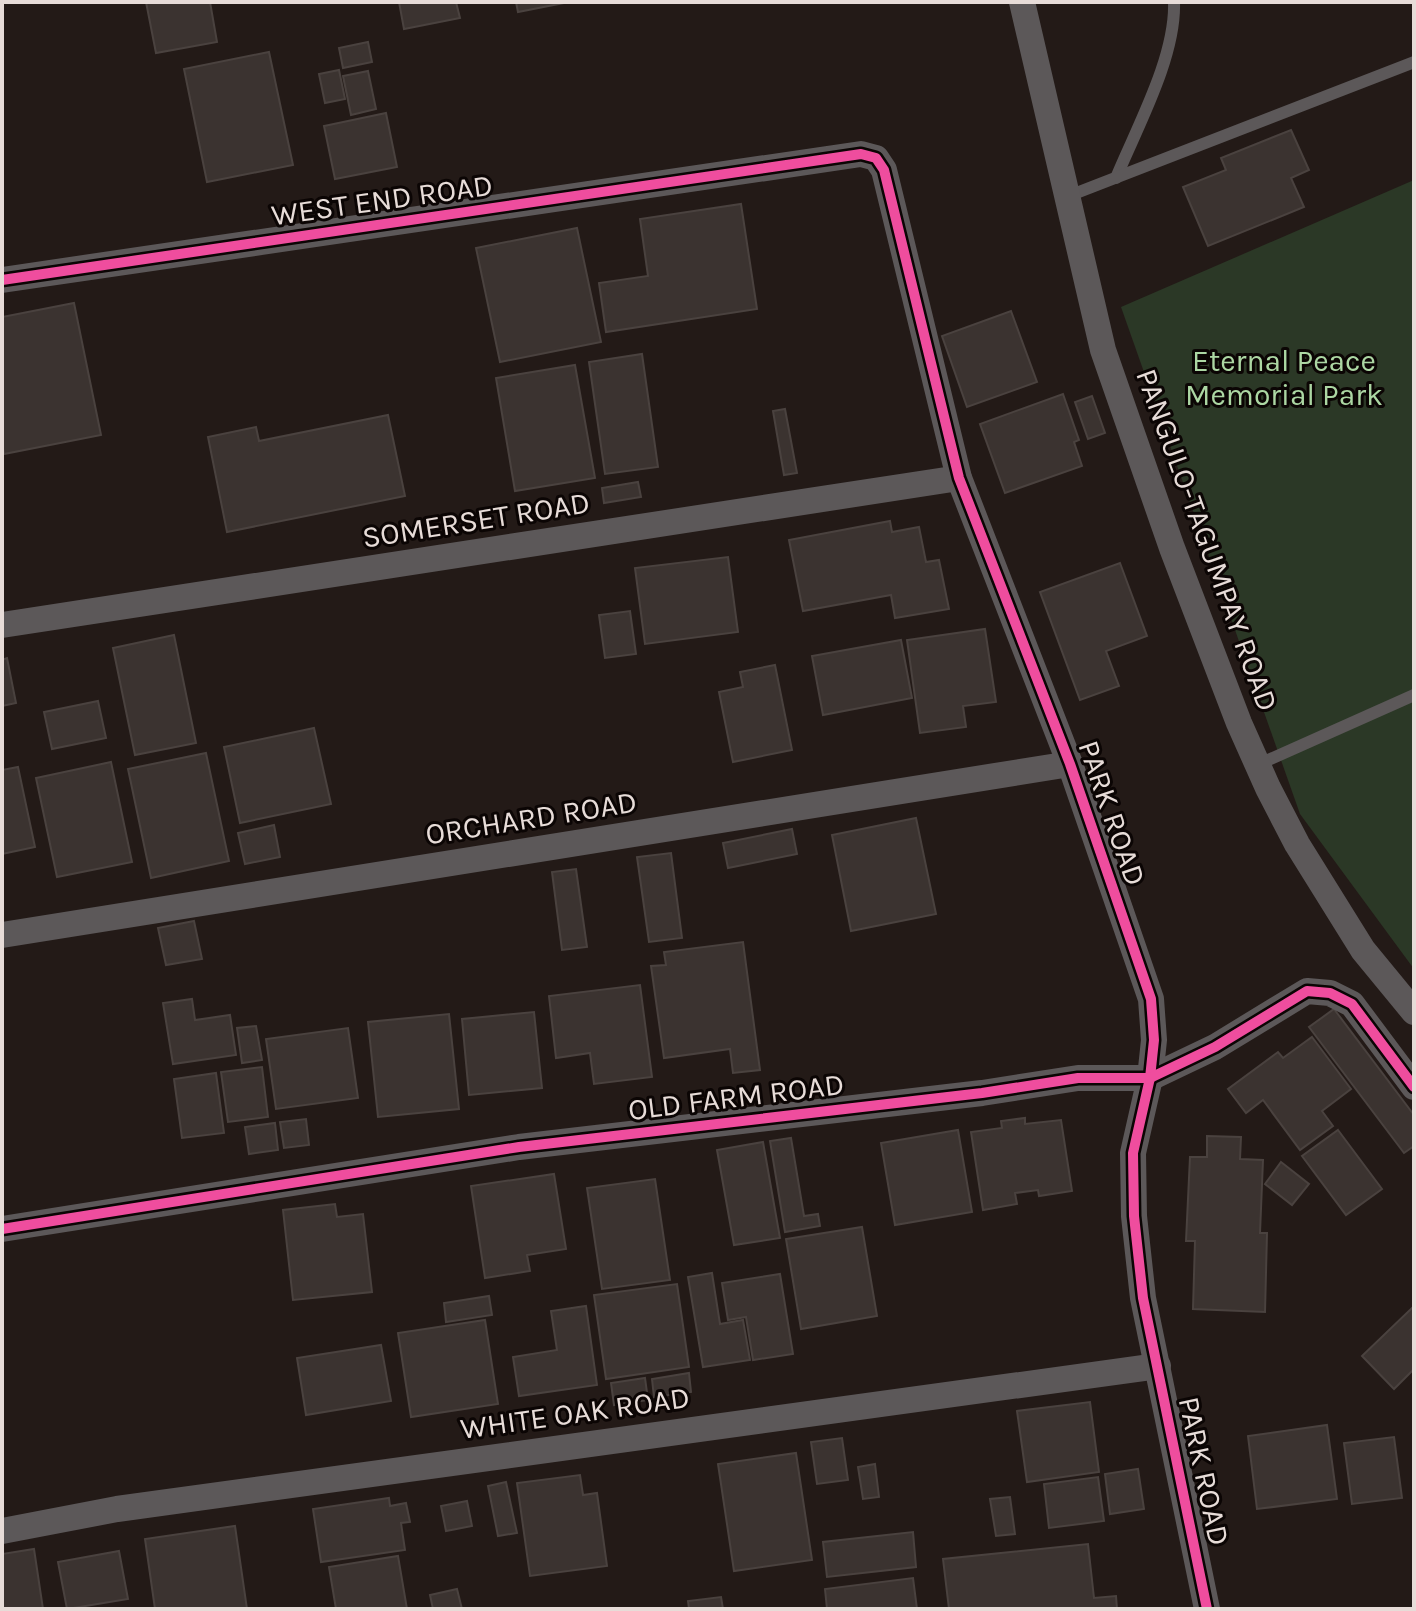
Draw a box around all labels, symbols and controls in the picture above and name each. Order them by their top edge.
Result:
street label: WEST END ROAD [269,167,495,233]
park label: Eternal Peace Memorial Park [1185,343,1383,413]
street label: PANGULO-TAGUMPAY ROAD [1128,364,1286,716]
street label: SOMERSET ROAD [360,484,592,556]
street label: PARK ROAD [1070,736,1154,890]
street label: ORCHARD ROAD [423,784,639,852]
street label: OLD FARM ROAD [626,1066,846,1128]
street label: WHITE OAK ROAD [458,1379,692,1447]
street label: PARK ROAD [1171,1393,1237,1549]

